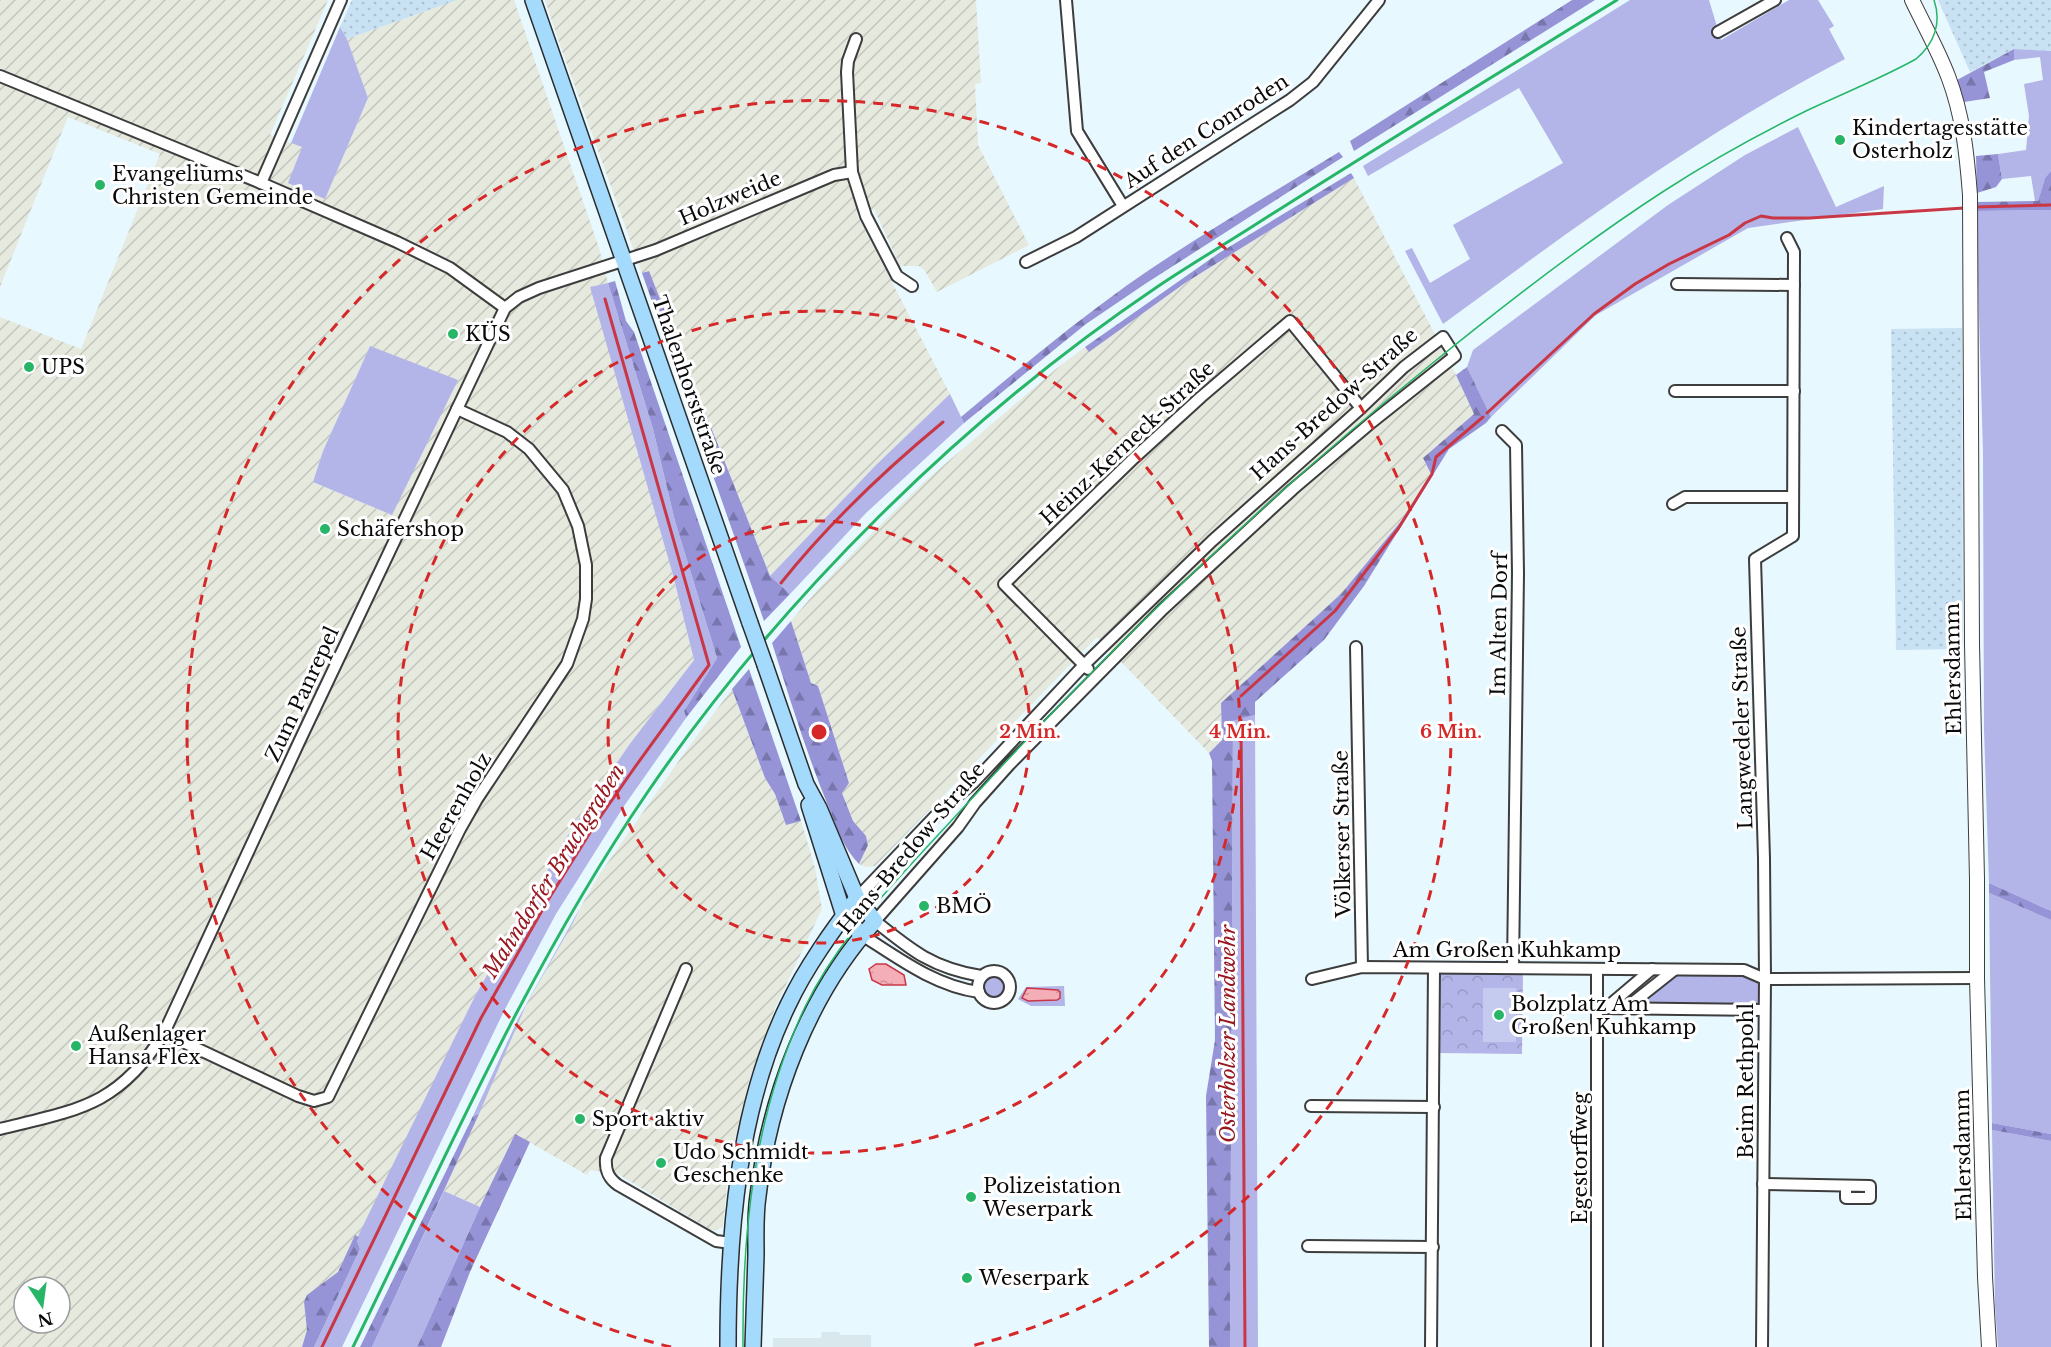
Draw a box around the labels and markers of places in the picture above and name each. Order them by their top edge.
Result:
place label: Kindertagesstätte Osterholz [1852,116,2028,163]
marker: Kindertagesstätte Osterholz [1833,133,1847,147]
place label: Evangeliums Christen Gemeinde [112,162,313,209]
marker: Evangeliums Christen Gemeinde [93,178,107,192]
place label: KÜS [465,321,511,346]
marker: KÜS [446,327,460,341]
place label: UPS [41,355,85,379]
marker: UPS [22,360,36,374]
place label: Schäfershop [337,517,464,541]
marker: Schäfershop [318,522,332,536]
centre of rings [809,722,829,742]
place label: BMÖ [936,893,992,918]
marker: BMÖ [917,899,931,913]
place label: Bolzplatz Am Großen Kuhkamp [1511,992,1696,1039]
marker: Bolzplatz Am Großen Kuhkamp [1492,1008,1506,1022]
place label: Außenlager Hansa Flex [87,1022,206,1069]
marker: Außenlager Hansa Flex [69,1039,83,1053]
place label: Sport aktiv [592,1107,704,1131]
marker: Sport aktiv [573,1112,587,1126]
place label: Udo Schmidt Geschenke [673,1140,809,1187]
marker: Udo Schmidt Geschenke [654,1156,668,1170]
place label: Polizeistation Weserpark [982,1174,1121,1221]
marker: Polizeistation Weserpark [964,1190,978,1204]
place label: Weserpark [978,1266,1090,1290]
marker: Weserpark [960,1271,974,1285]

